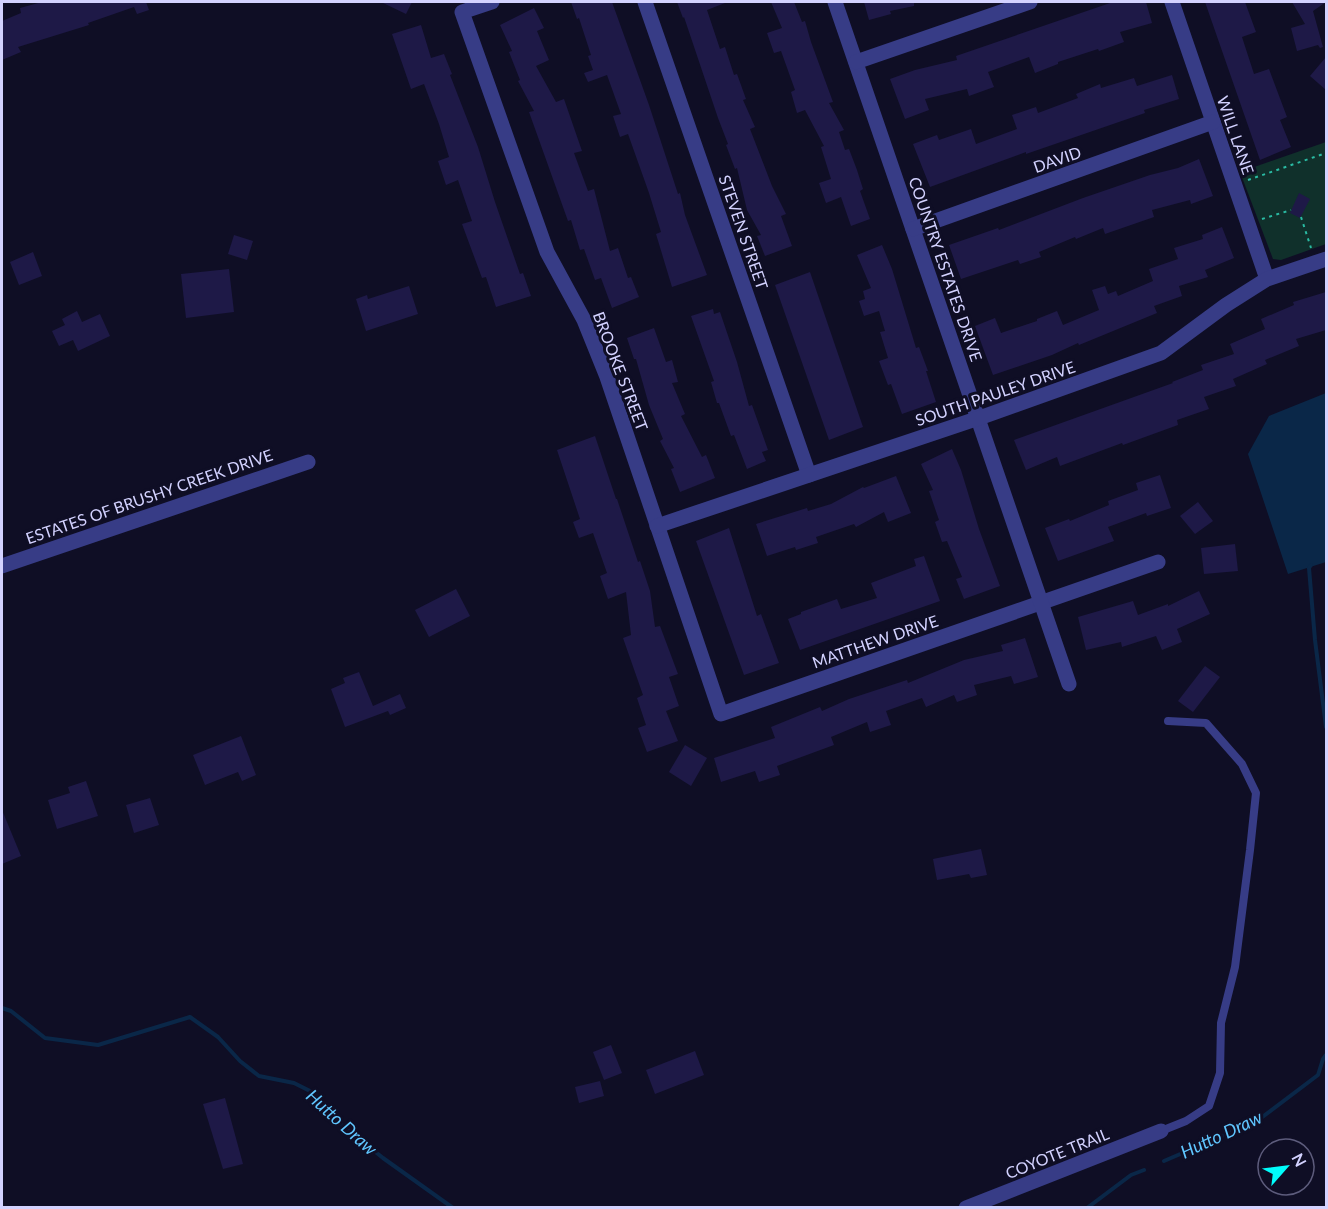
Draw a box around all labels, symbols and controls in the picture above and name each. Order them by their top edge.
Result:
street label: WILL LANE [1214,93,1258,177]
street label: DAVID [1031,142,1083,176]
street label: STEVEN STREET [716,172,773,292]
street label: COUNTRY ESTATES DRIVE [905,174,987,364]
street label: BROOKE STREET [590,309,653,434]
street label: SOUTH PAULEY DRIVE [913,357,1077,429]
street label: ESTATES OF BRUSHY CREEK DRIVE [23,445,275,547]
street label: MATTHEW DRIVE [809,611,941,671]
water label: Hutto Draw [302,1084,383,1160]
water label: Hutto Draw [1177,1105,1266,1163]
street label: COYOTE TRAIL [1003,1124,1111,1182]
north arrow [1256,1137,1316,1197]
text: N [1288,1150,1311,1170]

